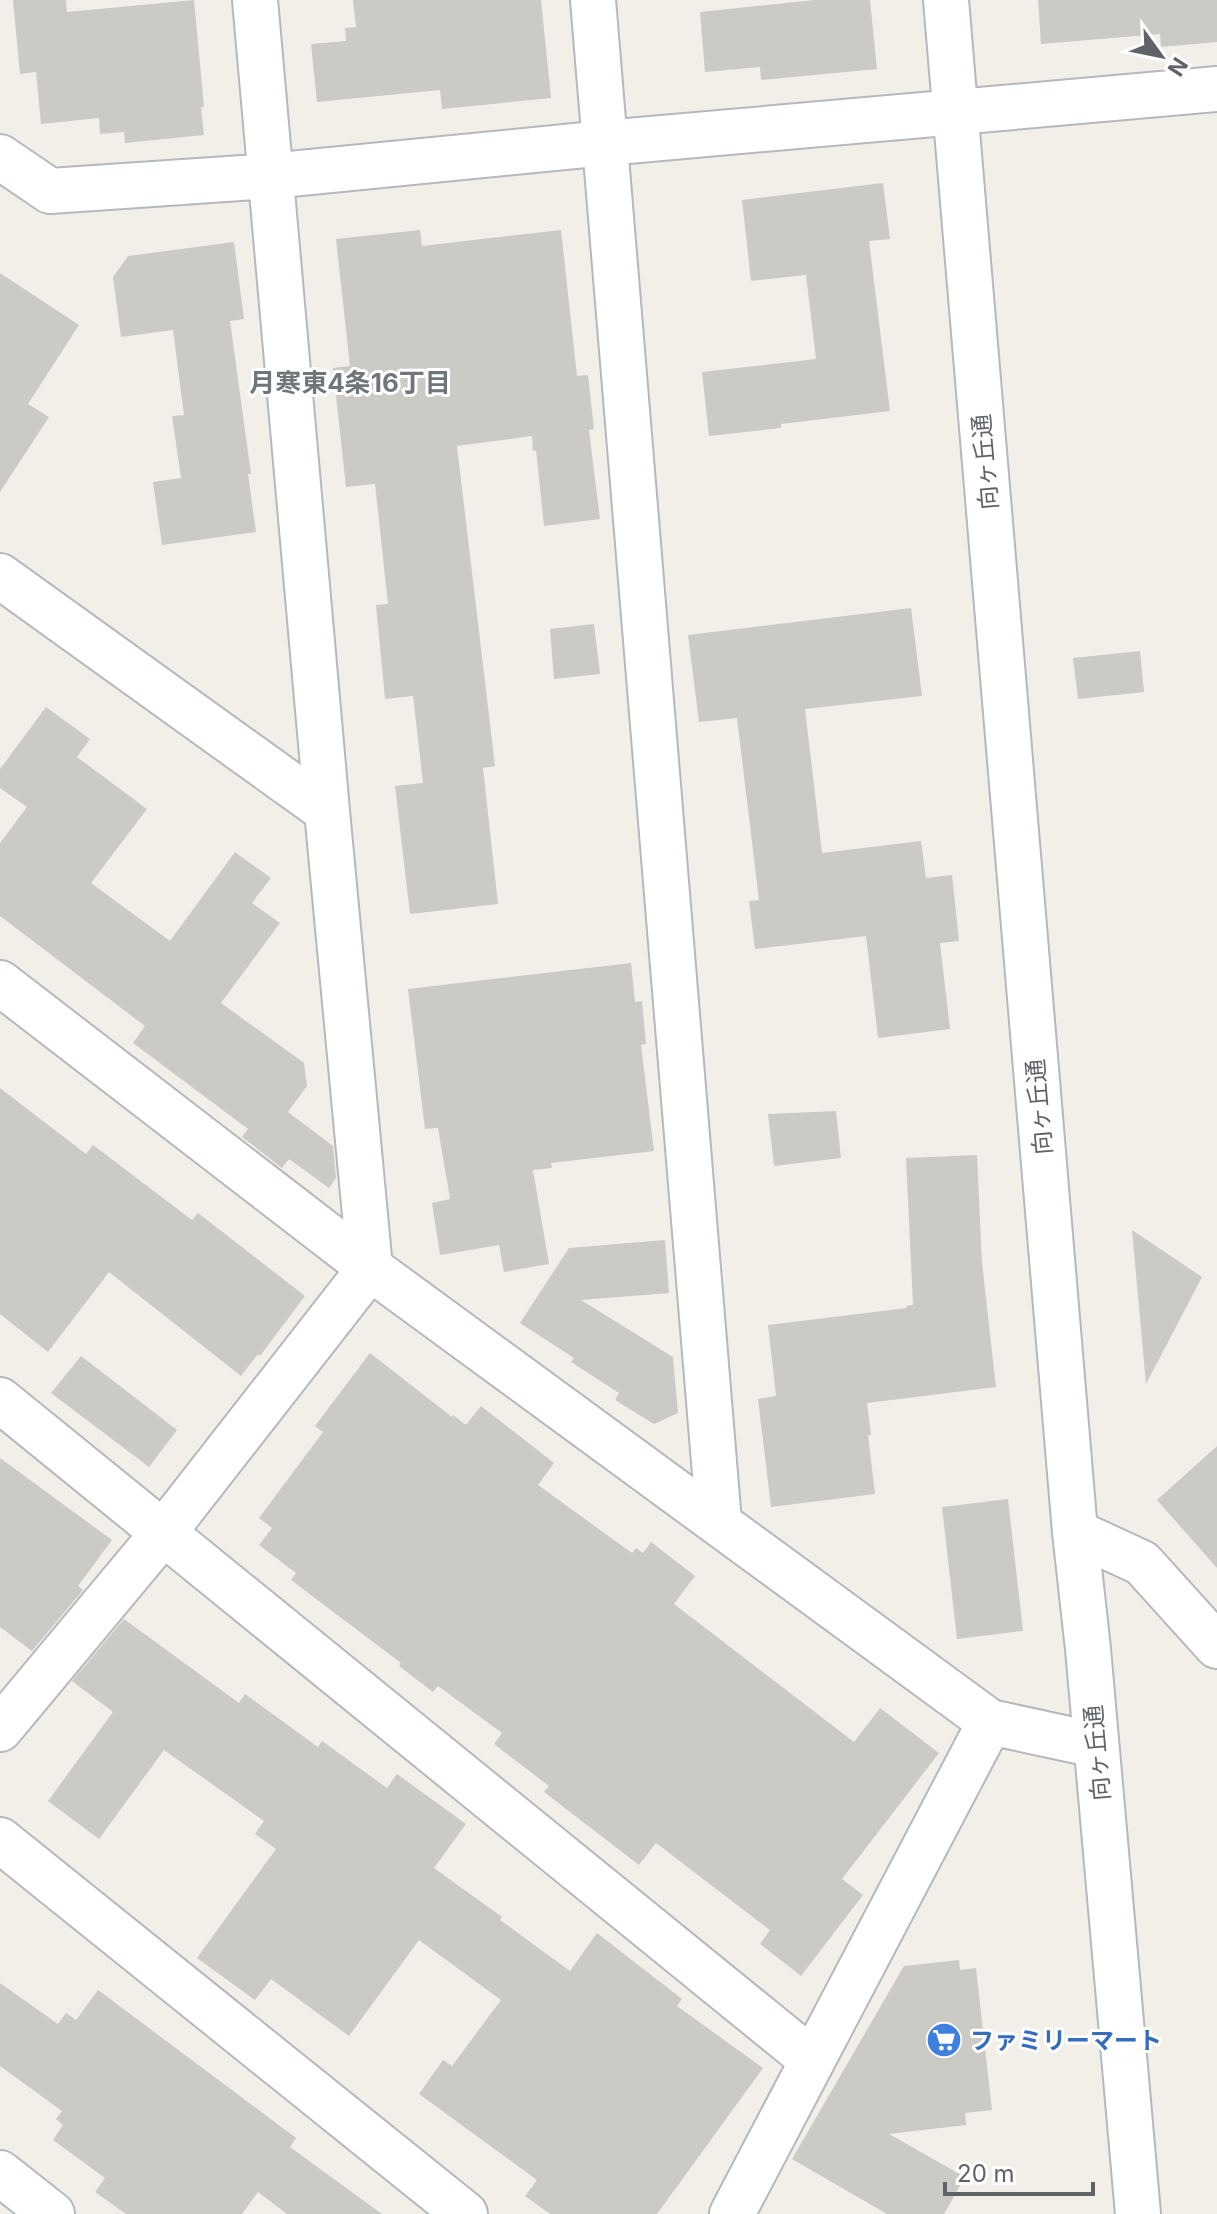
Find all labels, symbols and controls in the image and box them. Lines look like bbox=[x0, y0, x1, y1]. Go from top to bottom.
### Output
north arrow bbox=[1121, 16, 1201, 96]
text: N bbox=[1162, 53, 1193, 81]
district label: 月寒東4条16丁目 bbox=[249, 367, 451, 398]
street label: 向ヶ丘通 bbox=[966, 413, 1004, 511]
street label: 向ヶ丘通 bbox=[1020, 1058, 1058, 1156]
street label: 向ヶ丘通 bbox=[1078, 1704, 1116, 1802]
supermarket icon: ファミリーマート bbox=[925, 2021, 963, 2059]
place label: ファミリーマート bbox=[970, 2026, 1162, 2055]
scale bar bbox=[945, 2146, 1093, 2196]
text: 20 m bbox=[957, 2159, 1015, 2188]

